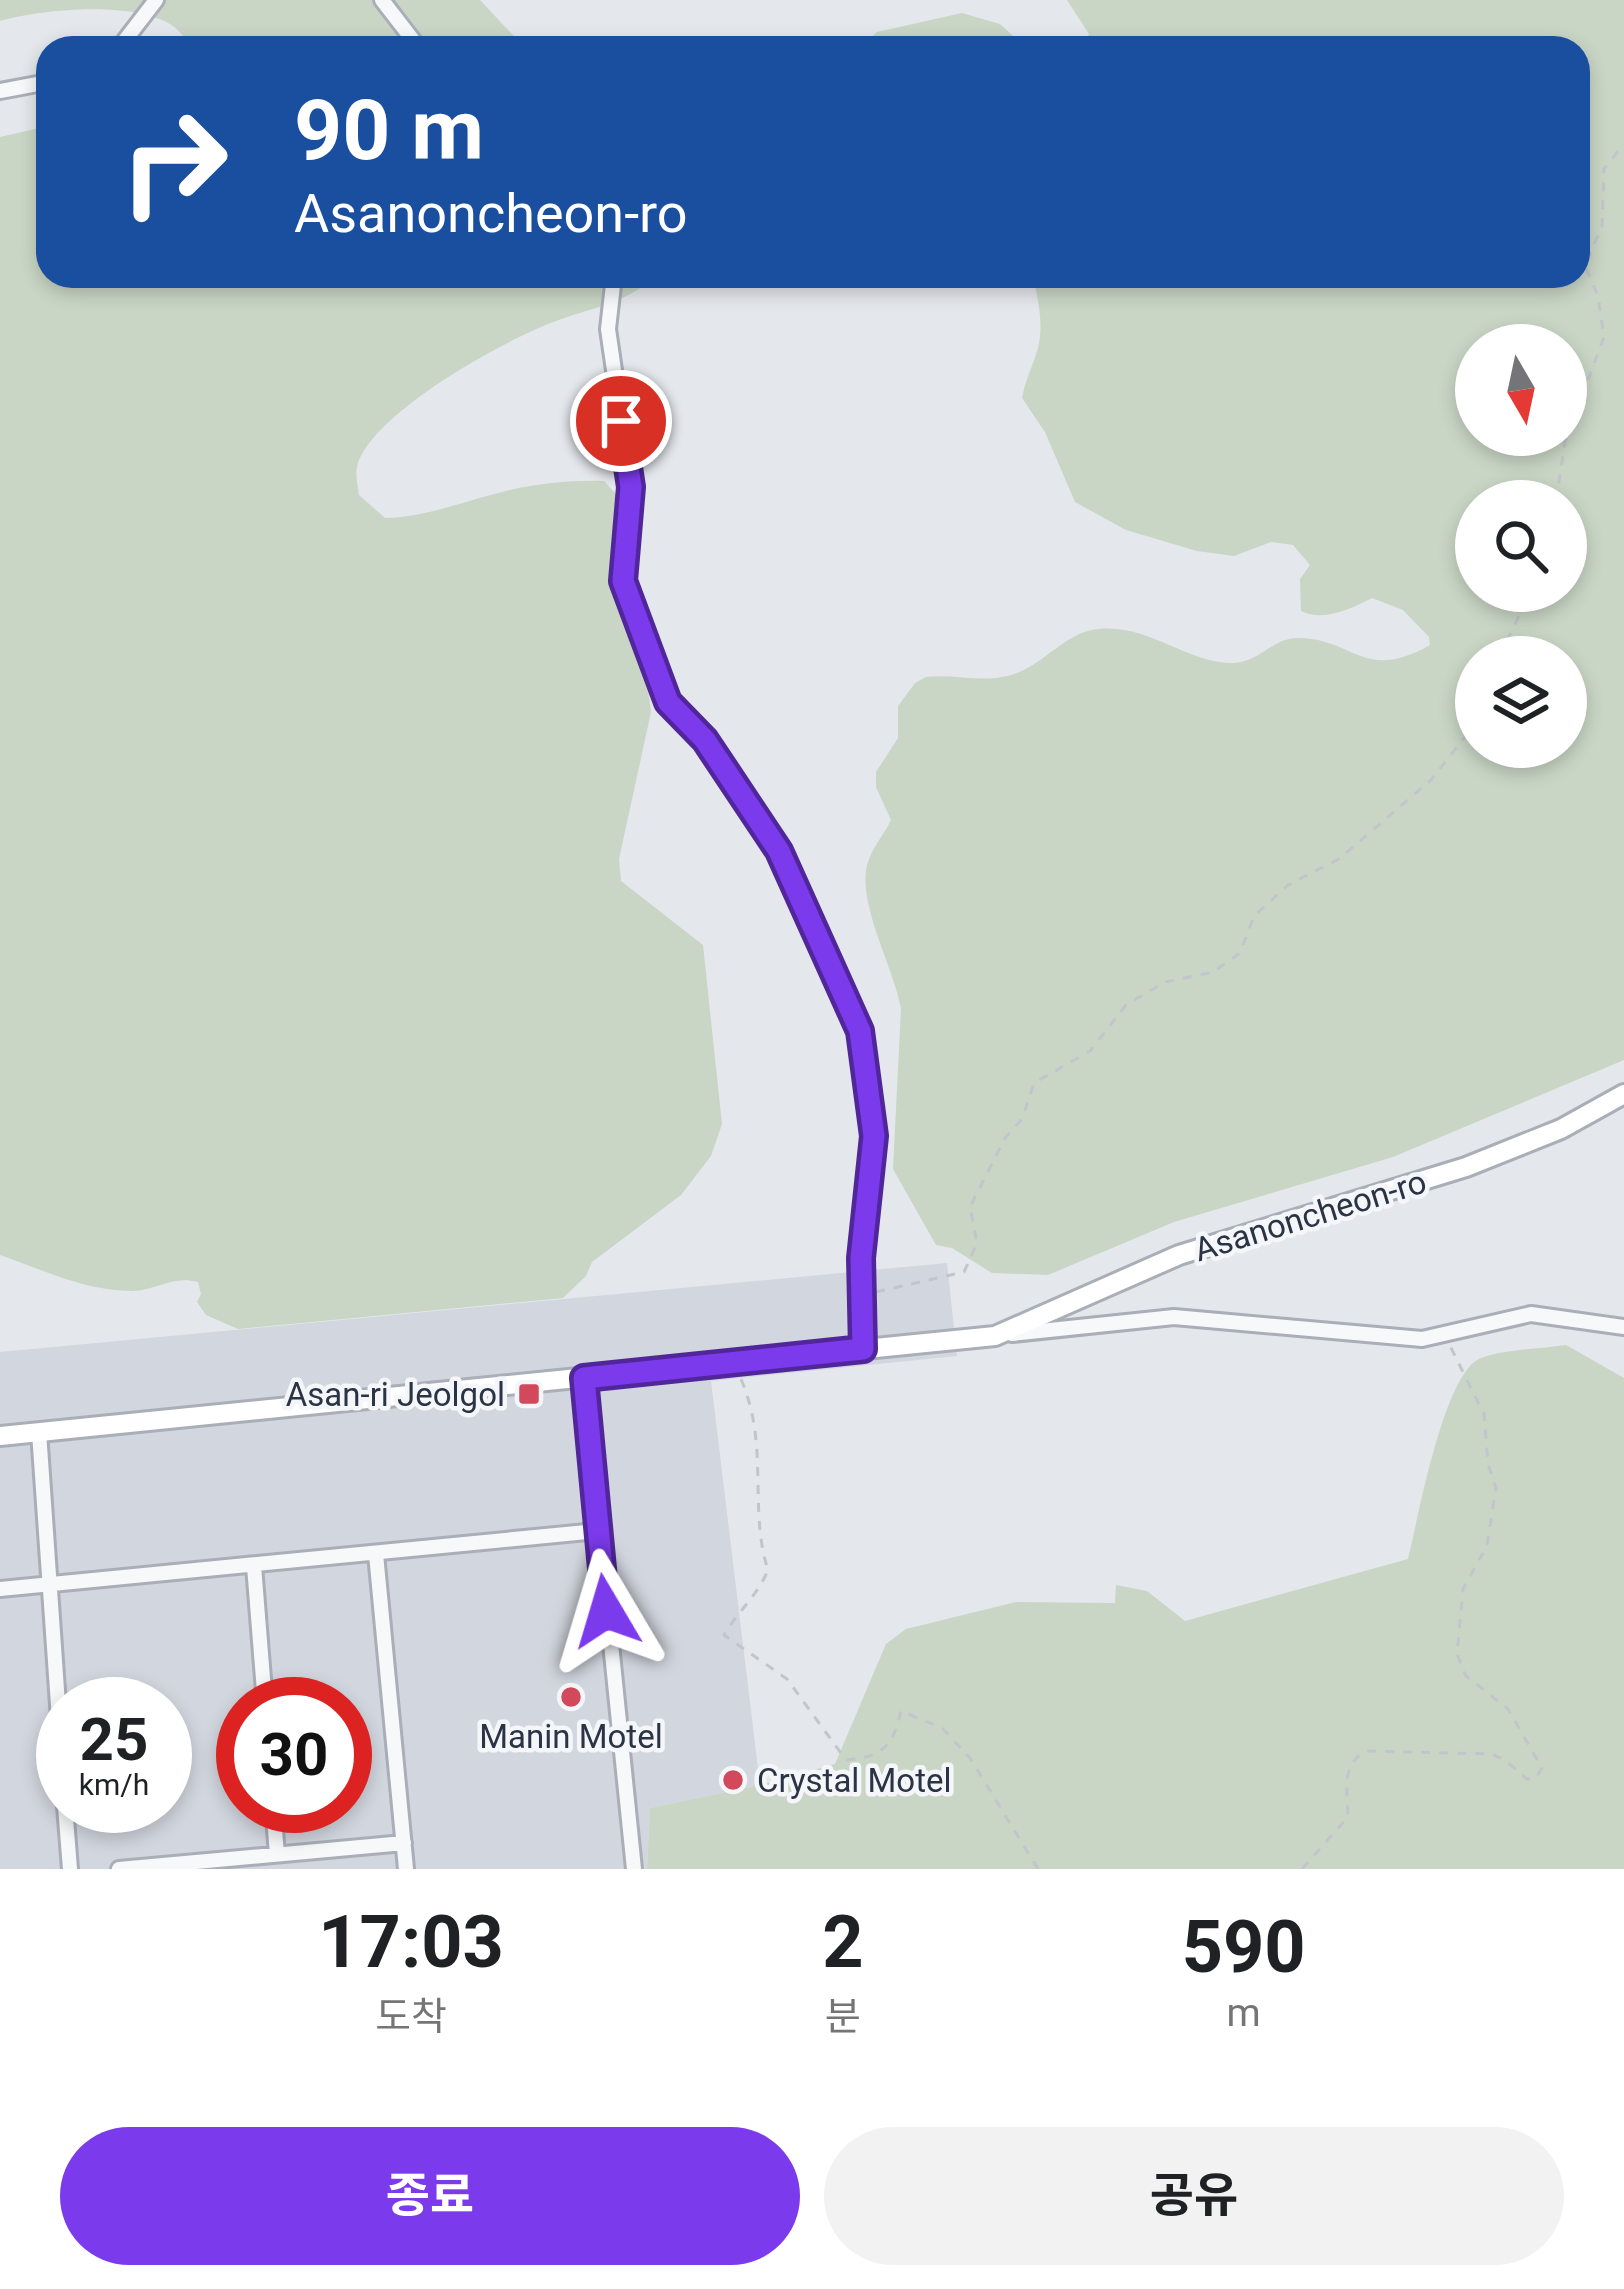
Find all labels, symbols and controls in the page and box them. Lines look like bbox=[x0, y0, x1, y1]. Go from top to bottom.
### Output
text: 90 m bbox=[294, 81, 484, 180]
icon: right bbox=[96, 84, 252, 240]
text: Asanoncheon-ro bbox=[294, 182, 688, 245]
north arrow bbox=[1455, 324, 1587, 456]
map controls bbox=[1455, 324, 1587, 768]
pin bbox=[570, 370, 672, 472]
icon: arrive bbox=[588, 388, 654, 454]
button: search bbox=[1455, 480, 1587, 612]
button: layers bbox=[1455, 636, 1587, 768]
street label: Asanoncheon-ro bbox=[1189, 1162, 1431, 1269]
place label: Asan-ri Jeolgol bbox=[286, 1375, 505, 1414]
marker: Asan-ri Jeolgol bbox=[516, 1381, 542, 1407]
position arrow bbox=[543, 1548, 669, 1674]
speed limit sign: 30 bbox=[216, 1677, 372, 1833]
marker: Manin Motel bbox=[558, 1684, 584, 1710]
text: 25 bbox=[80, 1704, 148, 1775]
place label: Manin Motel bbox=[479, 1717, 663, 1756]
place label: Crystal Motel bbox=[757, 1761, 952, 1800]
text: km/h bbox=[79, 1767, 149, 1802]
marker: Crystal Motel bbox=[720, 1767, 746, 1793]
text: 17:03 bbox=[318, 1900, 504, 1985]
text: 2 bbox=[822, 1900, 863, 1985]
text: 590 bbox=[1182, 1905, 1306, 1990]
text: m bbox=[1227, 1990, 1261, 2036]
text: 도착 bbox=[375, 1994, 447, 2040]
text: 분 bbox=[825, 1994, 861, 2040]
button: 종료 bbox=[60, 2127, 800, 2265]
button: 공유 bbox=[824, 2127, 1564, 2265]

